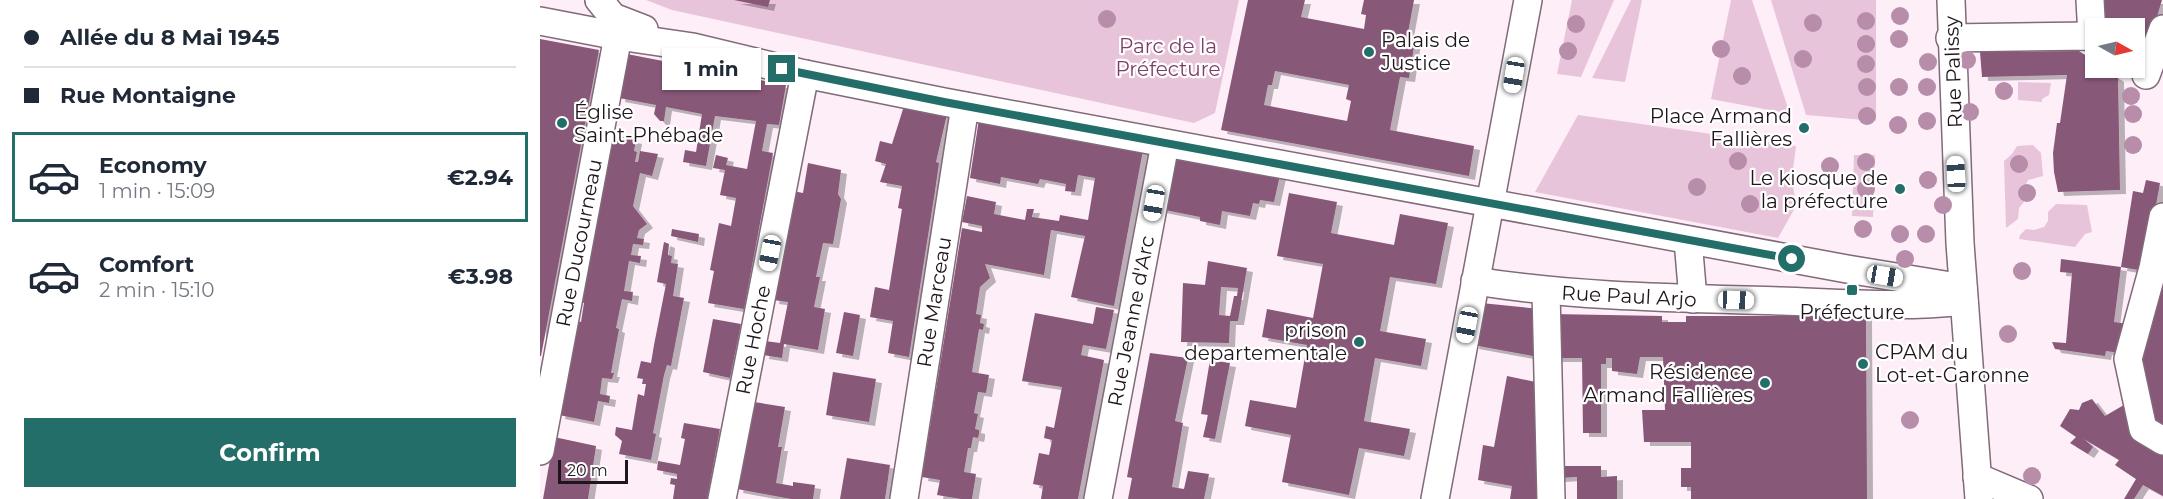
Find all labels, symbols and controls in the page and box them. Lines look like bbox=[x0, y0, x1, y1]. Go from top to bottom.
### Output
street label: Rue Palissy bbox=[1939, 15, 1967, 128]
north arrow bbox=[2085, 18, 2145, 78]
map controls bbox=[2085, 18, 2145, 78]
text: Allée du 8 Mai 1945 bbox=[60, 24, 280, 51]
place label: Palais de Justice bbox=[1380, 28, 1470, 75]
park label: Parc de la Préfecture bbox=[1115, 34, 1221, 81]
marker: Palais de Justice bbox=[1362, 45, 1376, 59]
callout: 1 min bbox=[662, 48, 761, 90]
route end bbox=[768, 55, 795, 82]
car bbox=[1502, 56, 1526, 94]
text: 1 min bbox=[684, 57, 739, 81]
text: Rue Montaigne bbox=[60, 82, 236, 109]
place label: Église Saint-Phébade bbox=[574, 100, 723, 147]
place label: Place Armand Fallières bbox=[1650, 104, 1792, 151]
marker: Église Saint-Phébade bbox=[555, 116, 569, 130]
marker: Place Armand Fallières bbox=[1797, 121, 1811, 135]
icon: car bbox=[27, 150, 81, 204]
text: Economy bbox=[99, 152, 207, 179]
car bbox=[1946, 156, 1966, 192]
street label: Rue Ducourneau bbox=[551, 157, 607, 329]
text: €2.94 bbox=[447, 164, 513, 191]
place label: Le kiosque de la préfecture bbox=[1749, 166, 1888, 213]
text: 1 min · 15:09 bbox=[99, 179, 215, 203]
marker: Le kiosque de la préfecture bbox=[1893, 182, 1907, 196]
car bbox=[1142, 184, 1166, 222]
car bbox=[758, 234, 782, 272]
street label: Rue Jeanne d'Arc bbox=[1103, 234, 1159, 408]
street label: Rue Marceau bbox=[912, 235, 956, 369]
route start bbox=[1778, 245, 1805, 272]
icon: car bbox=[27, 249, 81, 303]
text: Comfort bbox=[99, 251, 194, 278]
text: €3.98 bbox=[448, 263, 513, 290]
car bbox=[1866, 264, 1904, 288]
text: 2 min · 15:10 bbox=[99, 278, 214, 302]
street label: Rue Paul Arjo bbox=[1561, 280, 1697, 312]
street label: Rue Hoche bbox=[731, 283, 775, 397]
marker: Préfecture bbox=[1845, 283, 1859, 297]
car bbox=[1718, 290, 1754, 310]
place label: Préfecture bbox=[1799, 300, 1905, 324]
car bbox=[1455, 306, 1479, 344]
place label: prison departementale bbox=[1184, 318, 1347, 365]
marker: prison departementale bbox=[1352, 335, 1366, 349]
place label: CPAM du Lot-et-Garonne bbox=[1875, 340, 2029, 387]
marker: CPAM du Lot-et-Garonne bbox=[1856, 357, 1870, 371]
place label: Résidence Armand Fallières bbox=[1584, 360, 1753, 407]
marker: Résidence Armand Fallières bbox=[1758, 376, 1772, 390]
button: Confirm bbox=[24, 418, 516, 487]
scale bar bbox=[558, 457, 628, 484]
text: 20 m bbox=[567, 461, 608, 480]

